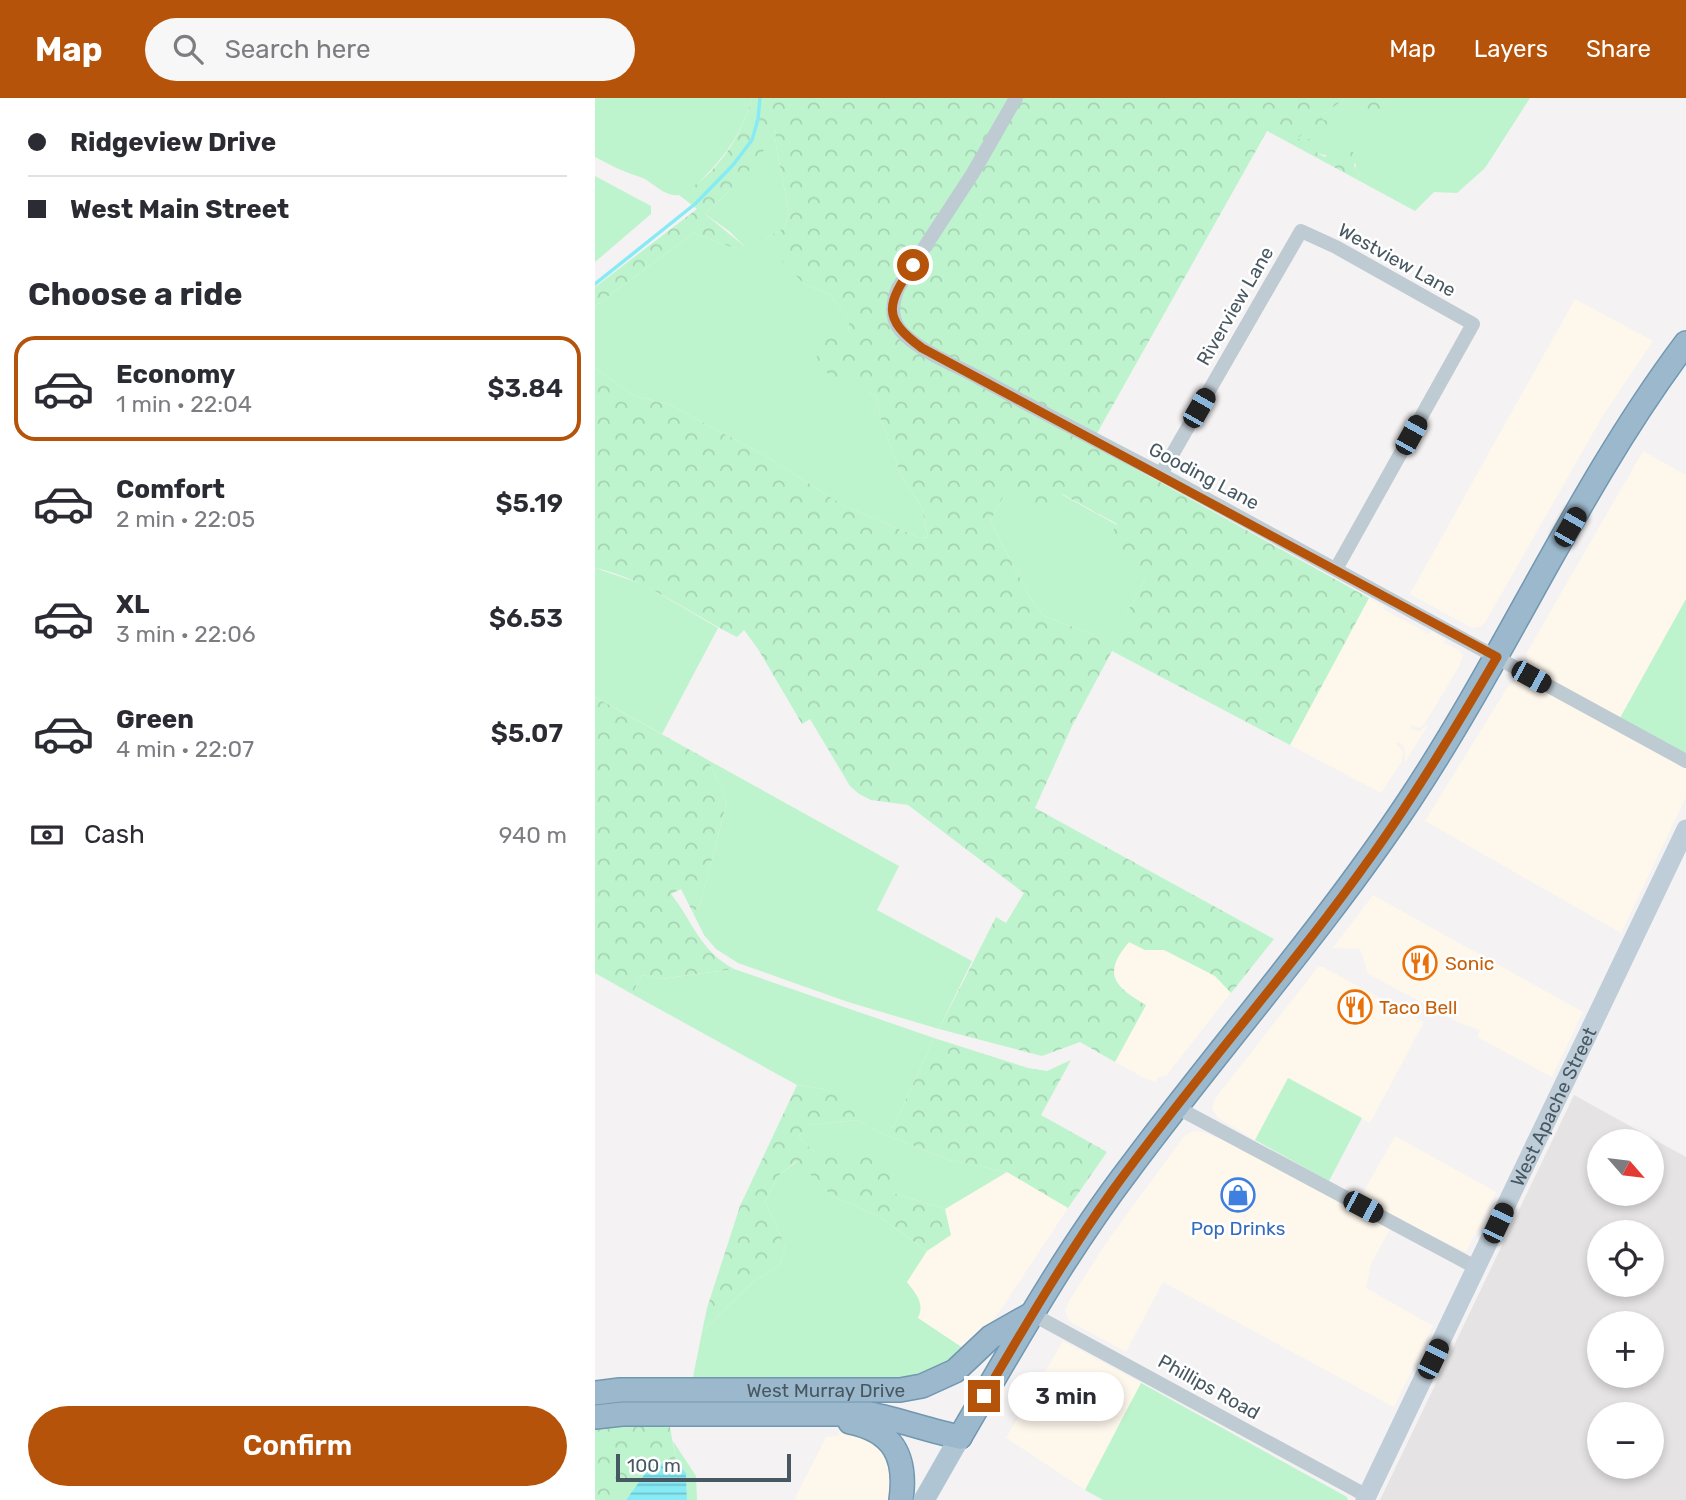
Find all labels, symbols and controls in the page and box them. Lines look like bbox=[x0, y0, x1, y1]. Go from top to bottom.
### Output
search box bbox=[145, 18, 635, 81]
text: Map bbox=[35, 30, 103, 69]
icon: search bbox=[169, 30, 207, 68]
text: Search here bbox=[225, 34, 370, 65]
text: Map bbox=[1389, 35, 1436, 63]
text: Layers bbox=[1474, 35, 1548, 63]
text: Share bbox=[1586, 35, 1651, 63]
text: Ridgeview Drive bbox=[70, 127, 276, 158]
text: West Main Street bbox=[70, 194, 289, 225]
street label: Westview Lane bbox=[1334, 218, 1460, 302]
street label: Riverview Lane bbox=[1192, 242, 1278, 370]
route start bbox=[897, 249, 929, 281]
text: Choose a ride bbox=[28, 275, 242, 313]
icon: car bbox=[32, 357, 95, 420]
text: Economy bbox=[116, 359, 235, 390]
text: $3.84 bbox=[488, 373, 563, 404]
car bbox=[1180, 385, 1219, 431]
text: 1 min · 22:04 bbox=[116, 390, 252, 418]
car bbox=[1392, 412, 1431, 458]
street label: Gooding Lane bbox=[1145, 437, 1263, 515]
icon: car bbox=[32, 472, 95, 535]
text: Comfort bbox=[116, 474, 225, 505]
text: $5.19 bbox=[495, 488, 563, 519]
car bbox=[1551, 504, 1590, 550]
text: 2 min · 22:05 bbox=[116, 505, 255, 533]
icon: car bbox=[32, 587, 95, 650]
text: XL bbox=[116, 589, 149, 620]
text: $6.53 bbox=[489, 603, 563, 634]
text: 3 min · 22:06 bbox=[116, 620, 256, 648]
car bbox=[1508, 658, 1555, 696]
icon: car bbox=[32, 702, 95, 765]
text: Green bbox=[116, 704, 194, 735]
text: $5.07 bbox=[491, 718, 563, 749]
text: 4 min · 22:07 bbox=[116, 735, 254, 763]
icon: cash bbox=[28, 816, 66, 854]
text: Cash bbox=[84, 819, 145, 850]
text: 940 m bbox=[499, 821, 567, 849]
restaurant icon: Sonic bbox=[1401, 944, 1439, 982]
place label: Sonic bbox=[1445, 952, 1494, 975]
restaurant icon: Taco Bell bbox=[1336, 988, 1374, 1026]
place label: Taco Bell bbox=[1379, 996, 1457, 1019]
street label: West Apache Street bbox=[1505, 1023, 1601, 1190]
north arrow bbox=[1587, 1129, 1664, 1206]
map controls bbox=[1587, 1129, 1664, 1479]
shop icon: Pop Drinks bbox=[1219, 1176, 1257, 1214]
car bbox=[1340, 1188, 1387, 1226]
car bbox=[1480, 1200, 1517, 1246]
place label: Pop Drinks bbox=[1191, 1217, 1285, 1240]
button: locate bbox=[1587, 1220, 1664, 1297]
button: + bbox=[1587, 1311, 1664, 1388]
car bbox=[1415, 1336, 1452, 1382]
street label: Phillips Road bbox=[1154, 1350, 1264, 1424]
callout: 3 min bbox=[1009, 1372, 1124, 1420]
street label: West Murray Drive bbox=[746, 1379, 905, 1402]
route end bbox=[968, 1380, 1000, 1412]
text: 3 min bbox=[1035, 1382, 1097, 1410]
button: − bbox=[1587, 1402, 1664, 1479]
button: Confirm bbox=[28, 1406, 567, 1486]
scale bar bbox=[616, 1451, 791, 1483]
text: 100 m bbox=[627, 1454, 681, 1477]

